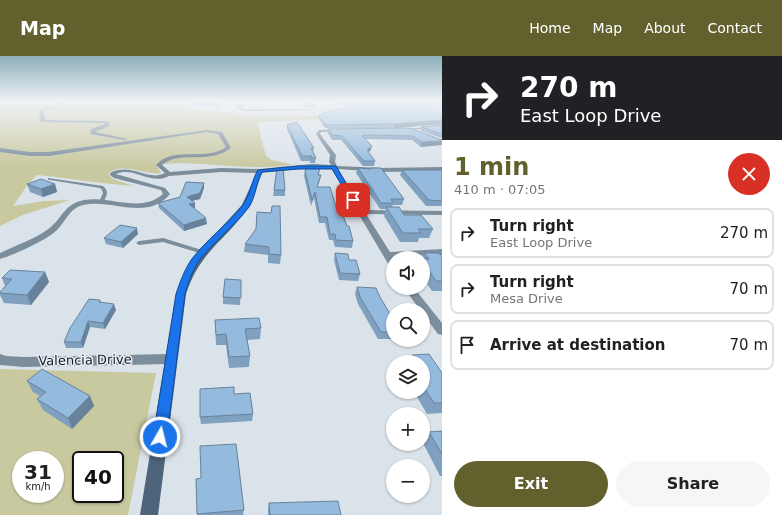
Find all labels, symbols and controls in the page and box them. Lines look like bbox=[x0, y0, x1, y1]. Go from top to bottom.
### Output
text: Map bbox=[20, 17, 65, 39]
text: Home bbox=[529, 20, 571, 36]
text: Map bbox=[593, 20, 622, 36]
text: About bbox=[644, 20, 686, 36]
text: Contact bbox=[708, 20, 762, 36]
text: 270 m bbox=[520, 71, 617, 104]
icon: right bbox=[454, 72, 506, 124]
text: East Loop Drive bbox=[520, 105, 661, 126]
text: 1 min bbox=[454, 153, 529, 181]
button: close bbox=[728, 153, 770, 195]
text: 410 m · 07:05 bbox=[454, 182, 545, 197]
pin bbox=[336, 183, 370, 217]
icon: arrive bbox=[342, 189, 364, 211]
text: Turn right bbox=[490, 217, 574, 235]
icon: right bbox=[456, 222, 478, 244]
text: 270 m bbox=[720, 224, 768, 242]
text: East Loop Drive bbox=[490, 235, 592, 250]
map controls bbox=[386, 251, 430, 503]
button: sound bbox=[386, 251, 430, 295]
text: Turn right bbox=[490, 273, 574, 291]
icon: right bbox=[456, 278, 478, 300]
text: 70 m bbox=[730, 280, 768, 298]
text: Mesa Drive bbox=[490, 291, 563, 306]
button: search bbox=[386, 303, 430, 347]
icon: arrive bbox=[456, 334, 478, 356]
text: Arrive at destination bbox=[490, 336, 665, 354]
text: 70 m bbox=[730, 336, 768, 354]
street label: Valencia Drive bbox=[38, 352, 132, 368]
button: layers bbox=[386, 355, 430, 399]
button: + bbox=[386, 407, 430, 451]
position arrow bbox=[139, 416, 181, 458]
speed limit sign: 40 bbox=[72, 451, 124, 503]
button: − bbox=[386, 459, 430, 503]
text: 31 bbox=[24, 460, 52, 484]
button: Exit bbox=[454, 461, 608, 507]
button: Share bbox=[616, 461, 770, 507]
text: km/h bbox=[25, 481, 51, 492]

